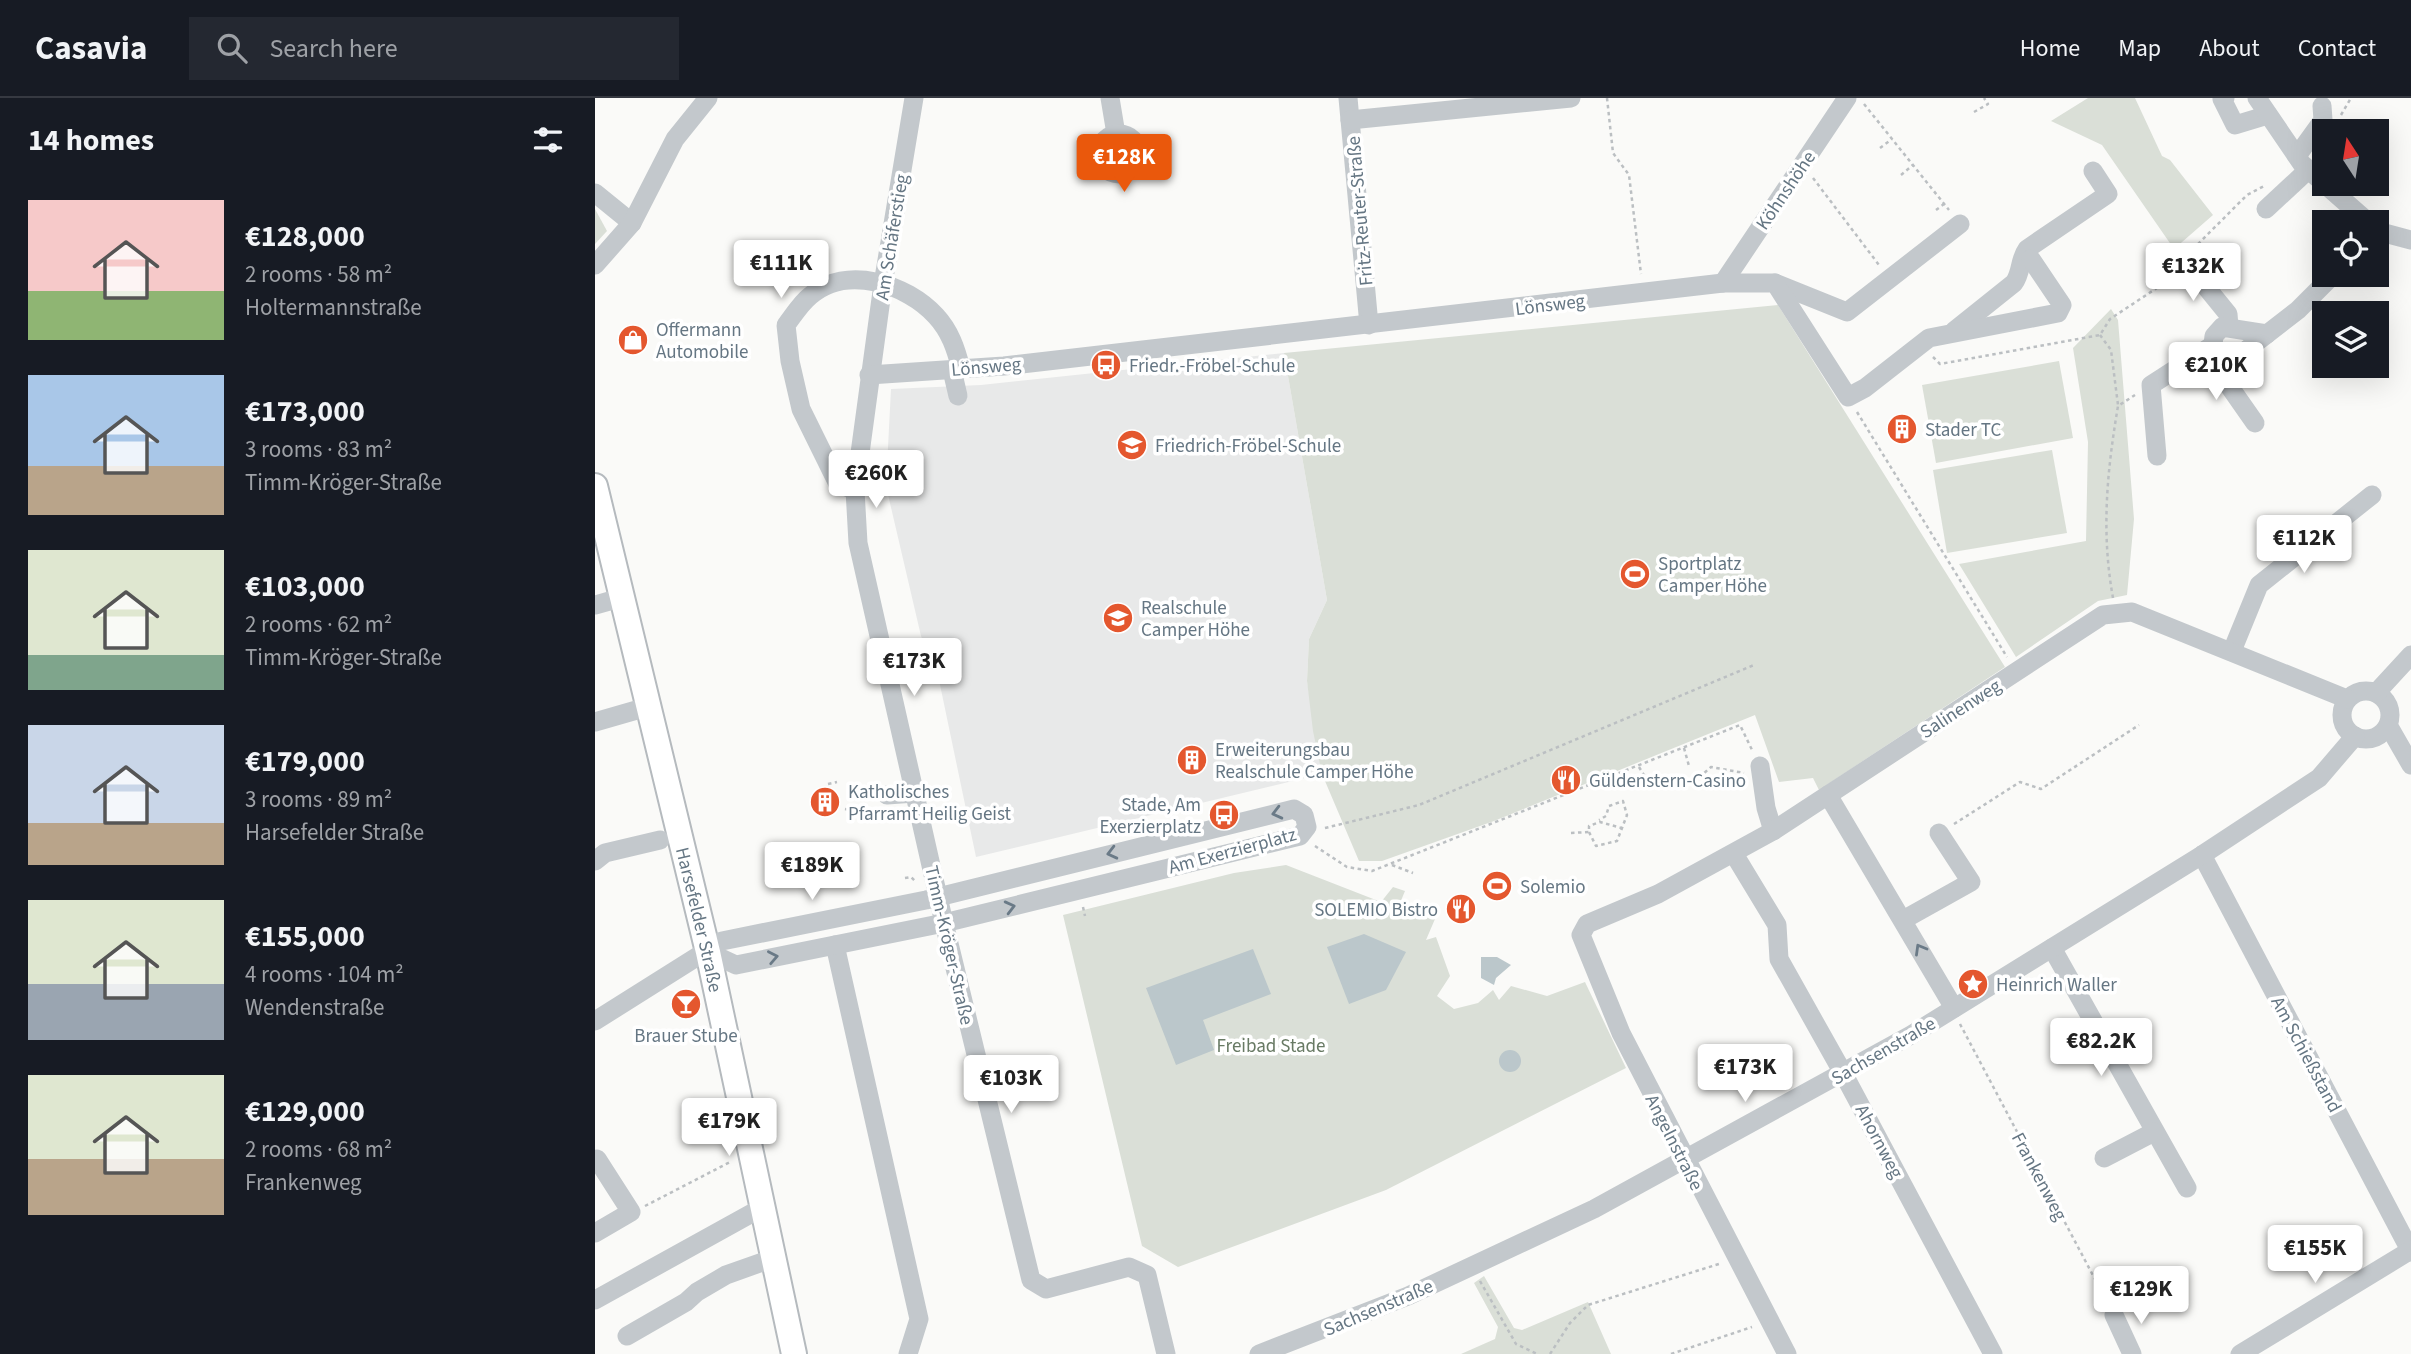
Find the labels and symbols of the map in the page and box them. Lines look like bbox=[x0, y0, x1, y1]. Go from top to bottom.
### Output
north arrow bbox=[2312, 119, 2389, 196]
pin: €128K bbox=[1075, 134, 1173, 194]
street label: Fritz-Reuter-Straße bbox=[1340, 135, 1380, 287]
street label: Köhnshöhe bbox=[1750, 146, 1823, 236]
street label: Am Schäferstieg bbox=[869, 172, 916, 302]
pin: €111K bbox=[732, 240, 830, 300]
pin: €132K bbox=[2144, 244, 2242, 303]
street label: Lönsweg bbox=[1514, 288, 1587, 323]
place label: Offermann Automobile bbox=[656, 317, 749, 366]
shop icon: Offermann Automobile bbox=[616, 323, 650, 357]
pin: €210K bbox=[2167, 342, 2265, 402]
bus stop icon: Friedr.-Fröbel-Schule bbox=[1089, 348, 1123, 382]
street label: Lönsweg bbox=[950, 351, 1023, 384]
place label: Friedr.-Fröbel-Schule bbox=[1129, 353, 1295, 380]
building icon: Stader TC bbox=[1885, 412, 1919, 446]
place label: Stader TC bbox=[1925, 417, 2001, 444]
school or university icon: Friedrich-Fröbel-Schule bbox=[1115, 428, 1149, 462]
place label: Friedrich-Fröbel-Schule bbox=[1155, 433, 1341, 460]
pin: €260K bbox=[827, 450, 925, 510]
pin: €112K bbox=[2255, 516, 2353, 575]
place label: Sportplatz Camper Höhe bbox=[1658, 551, 1767, 600]
sports icon: Sportplatz Camper Höhe bbox=[1618, 557, 1652, 591]
place label: Realschule Camper Höhe bbox=[1141, 595, 1250, 644]
school or university icon: Realschule Camper Höhe bbox=[1101, 601, 1135, 635]
pin: €173K bbox=[865, 638, 963, 698]
street label: Salinenweg bbox=[1915, 673, 2007, 746]
place label: Erweiterungsbau Realschule Camper Höhe bbox=[1215, 737, 1414, 786]
building icon: Erweiterungsbau Realschule Camper Höhe bbox=[1175, 743, 1209, 777]
restaurant icon: Güldenstern-Casino bbox=[1549, 763, 1583, 797]
place label: Güldenstern-Casino bbox=[1589, 768, 1746, 795]
place label: Katholisches Pfarramt Heilig Geist bbox=[848, 779, 1012, 828]
building icon: Katholisches Pfarramt Heilig Geist bbox=[808, 785, 842, 819]
place label: Stade, Am Exerzierplatz bbox=[1100, 792, 1201, 841]
bus stop icon: Stade, Am Exerzierplatz bbox=[1207, 798, 1241, 832]
one-way arrow bbox=[1271, 805, 1283, 819]
street label: Am Exerzierplatz bbox=[1165, 821, 1299, 881]
pin: €189K bbox=[763, 842, 861, 902]
street label: Harsefelder Straße bbox=[668, 845, 728, 995]
one-way arrow bbox=[1106, 845, 1118, 859]
street label: Timm-Kröger-Straße bbox=[917, 863, 980, 1028]
sports icon: Solemio bbox=[1480, 869, 1514, 903]
place label: Solemio bbox=[1520, 874, 1585, 901]
restaurant icon: SOLEMIO Bistro bbox=[1444, 892, 1478, 926]
place label: SOLEMIO Bistro bbox=[1314, 897, 1438, 924]
one-way arrow bbox=[1004, 901, 1016, 915]
one-way arrow bbox=[1915, 944, 1928, 957]
one-way arrow bbox=[767, 951, 779, 966]
place icon: Heinrich Waller bbox=[1956, 967, 1990, 1001]
place label: Heinrich Waller bbox=[1996, 972, 2117, 999]
bar icon: Brauer Stube bbox=[669, 987, 703, 1021]
street label: Am Schießstand bbox=[2264, 992, 2348, 1118]
street label: Sachsenstraße bbox=[1827, 1010, 1941, 1092]
pin: €82.2K bbox=[2044, 1018, 2158, 1078]
place label: Brauer Stube bbox=[634, 1023, 738, 1050]
park label: Freibad Stade bbox=[1217, 1033, 1325, 1060]
pin: €173K bbox=[1696, 1044, 1794, 1104]
pin: €103K bbox=[962, 1056, 1060, 1115]
street label: Angelnstraße bbox=[1638, 1090, 1709, 1195]
pin: €179K bbox=[680, 1098, 778, 1158]
street label: Ahornweg bbox=[1848, 1100, 1910, 1184]
street label: Frankenweg bbox=[2004, 1128, 2073, 1226]
pin: €155K bbox=[2266, 1226, 2364, 1285]
pin: €129K bbox=[2092, 1266, 2190, 1326]
street label: Sachsenstraße bbox=[1320, 1273, 1438, 1344]

